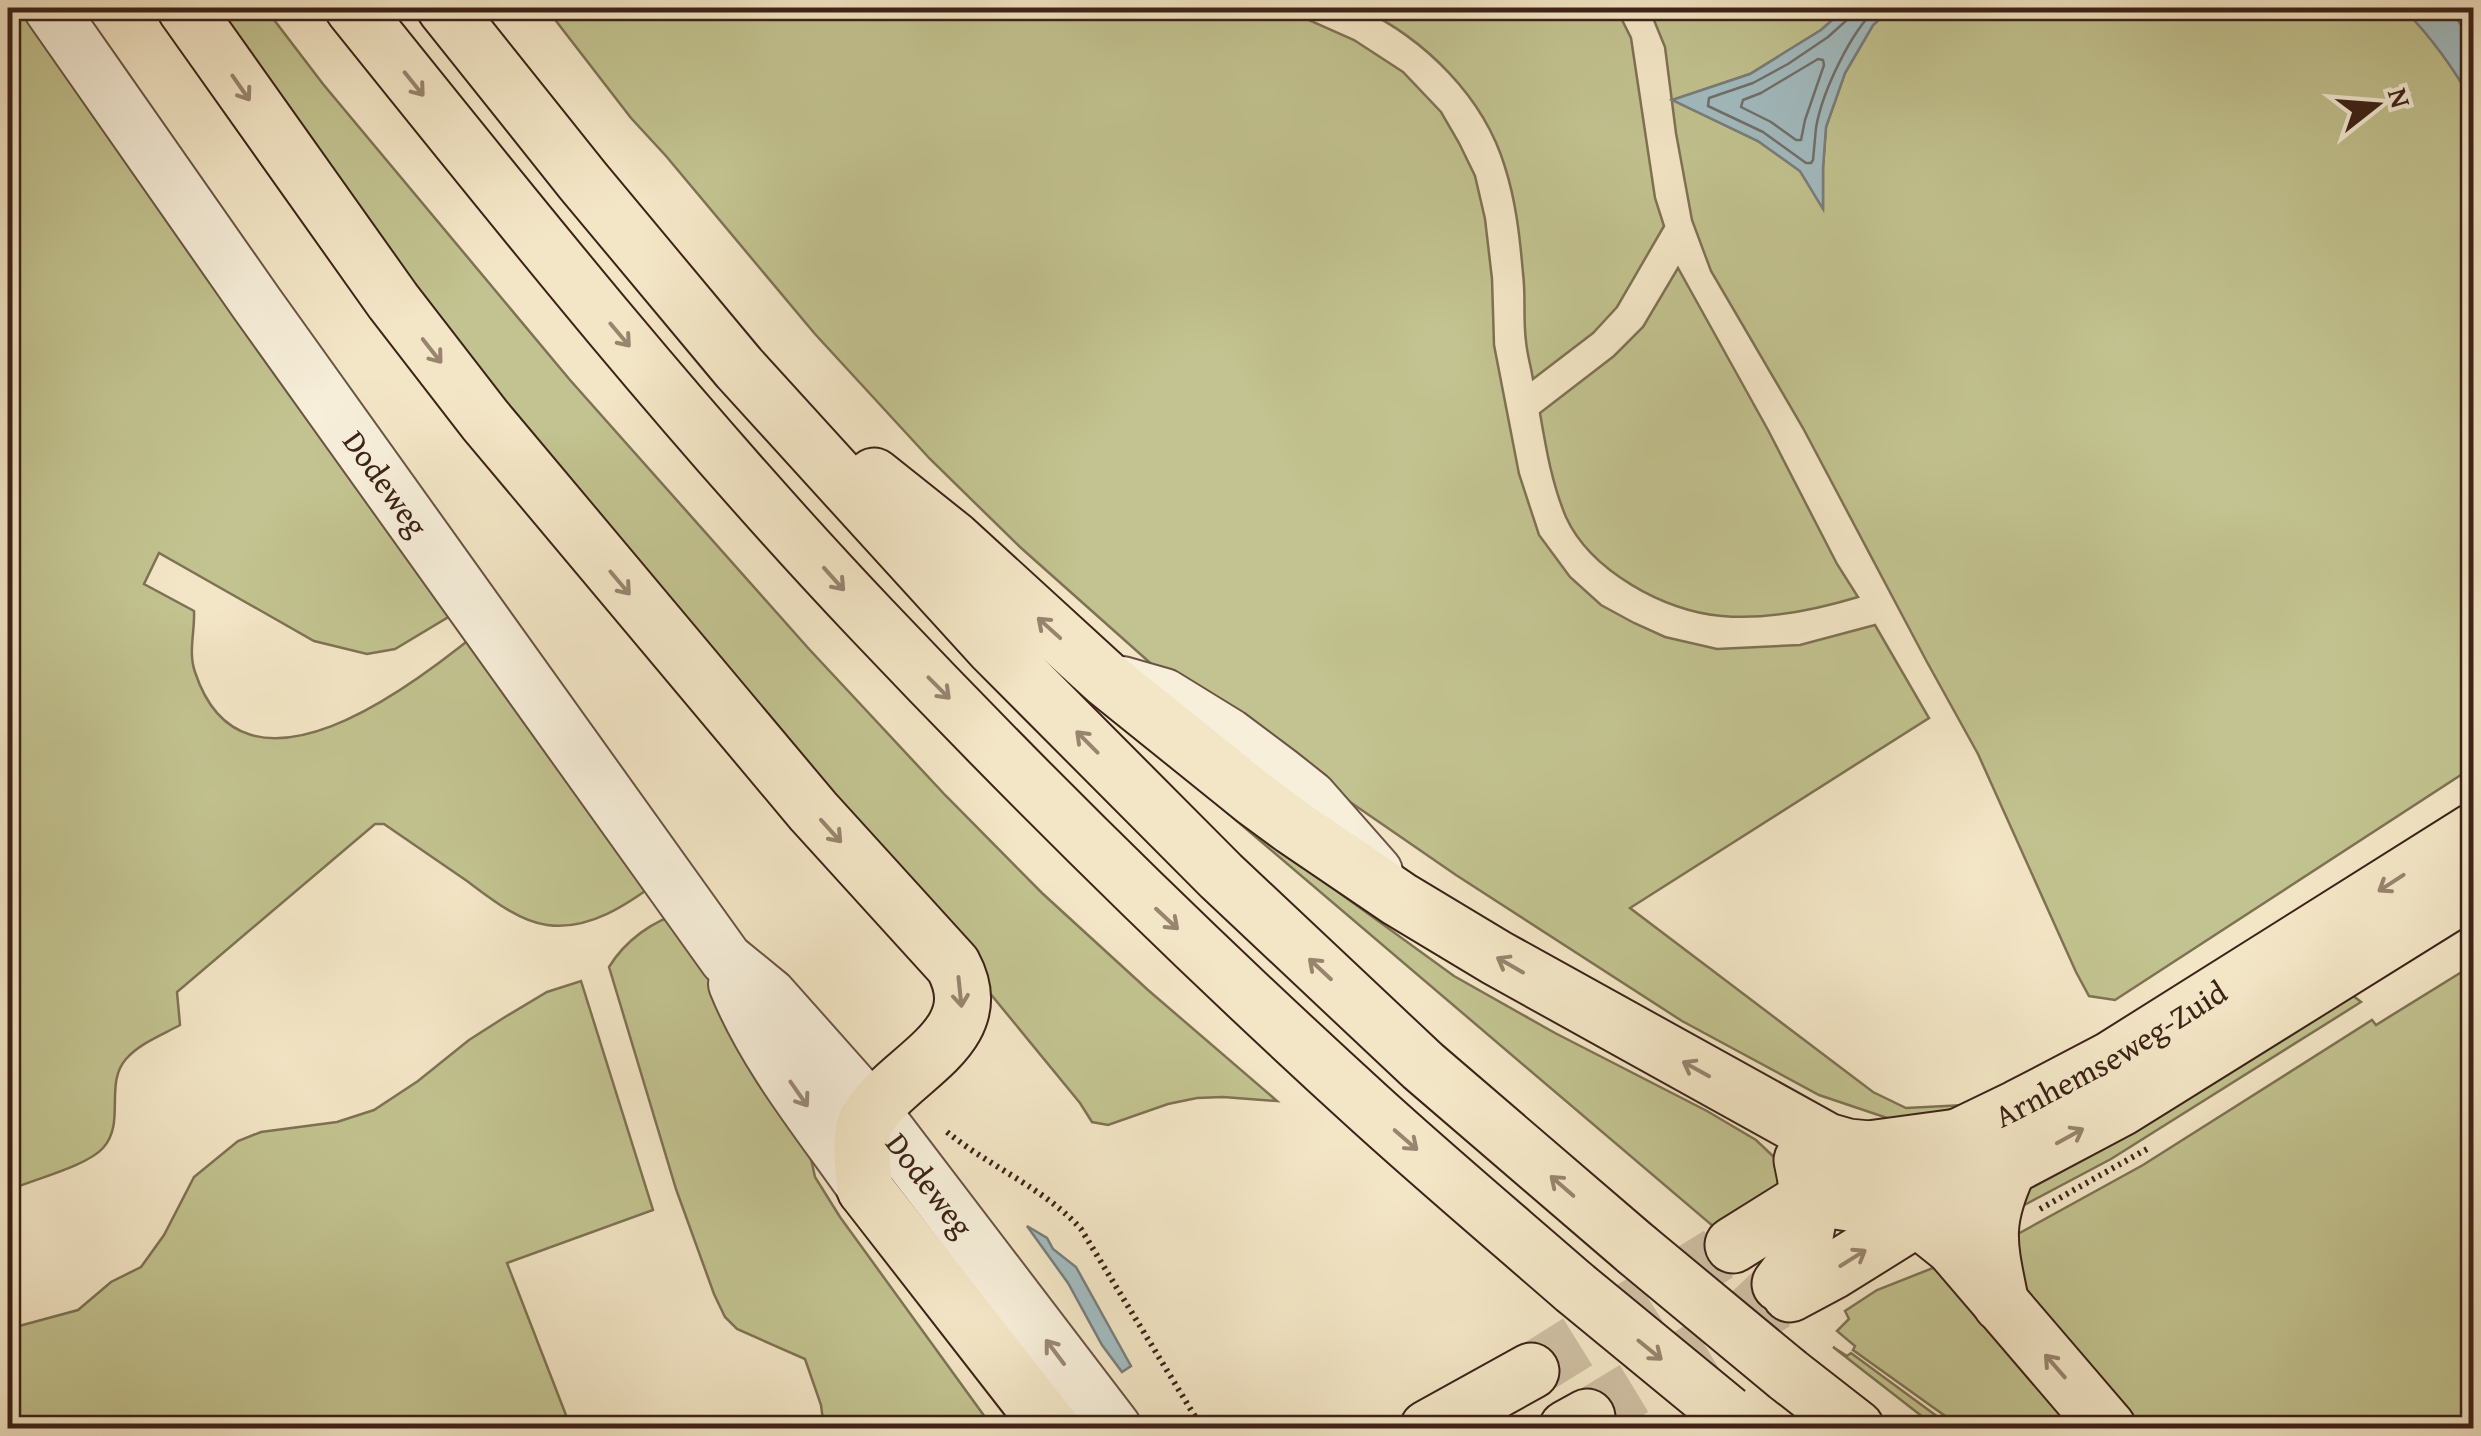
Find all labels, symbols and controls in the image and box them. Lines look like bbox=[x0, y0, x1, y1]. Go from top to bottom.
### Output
north arrow bbox=[2326, 55, 2426, 155]
one-way arrow bbox=[403, 70, 425, 96]
one-way arrow bbox=[230, 73, 251, 101]
text: N bbox=[2378, 83, 2423, 113]
one-way arrow bbox=[609, 322, 631, 348]
one-way arrow bbox=[420, 337, 442, 363]
street label: Dodeweg bbox=[332, 420, 440, 546]
one-way arrow bbox=[823, 566, 846, 591]
one-way arrow bbox=[609, 570, 632, 595]
one-way arrow bbox=[1037, 616, 1062, 639]
one-way arrow bbox=[926, 676, 950, 700]
one-way arrow bbox=[1076, 730, 1100, 754]
one-way arrow bbox=[819, 818, 842, 843]
one-way arrow bbox=[2378, 873, 2406, 894]
one-way arrow bbox=[1154, 907, 1179, 930]
one-way arrow bbox=[1495, 954, 1525, 974]
one-way arrow bbox=[1308, 958, 1333, 981]
street label: Arnhemseweg-Zuid bbox=[1986, 968, 2236, 1139]
one-way arrow bbox=[951, 975, 970, 1008]
one-way arrow bbox=[1682, 1059, 1711, 1079]
one-way arrow bbox=[788, 1080, 809, 1108]
street label: Dodeweg bbox=[875, 1122, 985, 1247]
one-way arrow bbox=[2055, 1126, 2085, 1146]
one-way arrow bbox=[1392, 1129, 1418, 1151]
one-way arrow bbox=[1550, 1174, 1575, 1197]
one-way arrow bbox=[1839, 1248, 1867, 1268]
one-way arrow bbox=[1045, 1339, 1066, 1366]
one-way arrow bbox=[1636, 1339, 1662, 1361]
one-way arrow bbox=[2044, 1354, 2066, 1380]

